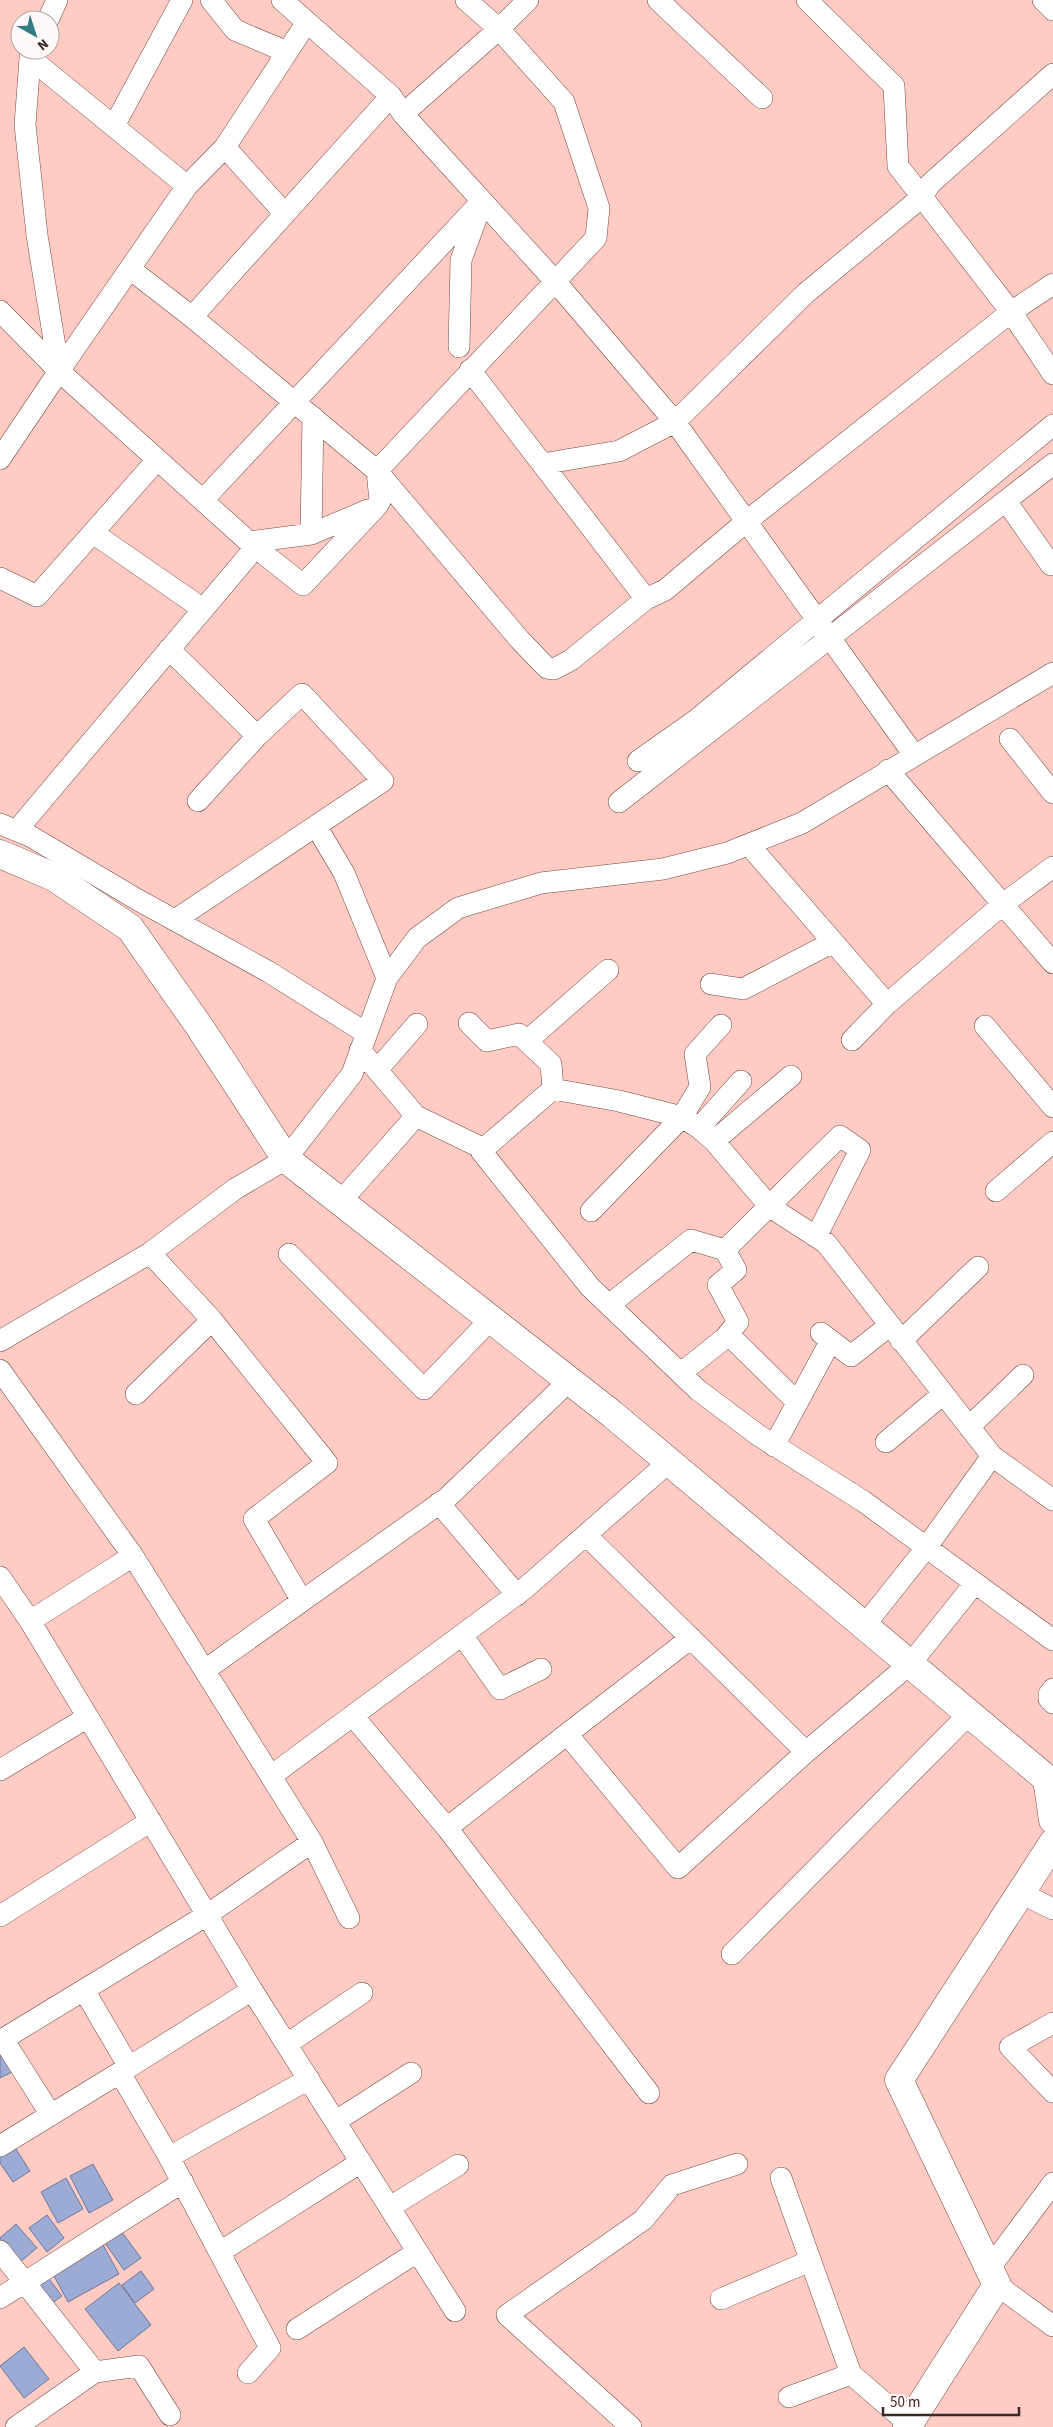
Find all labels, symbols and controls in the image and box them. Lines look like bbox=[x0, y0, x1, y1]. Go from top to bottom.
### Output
north arrow bbox=[10, 10, 60, 60]
text: N bbox=[33, 34, 52, 55]
scale bar bbox=[883, 2384, 1019, 2416]
text: 50 m bbox=[890, 2392, 920, 2413]

